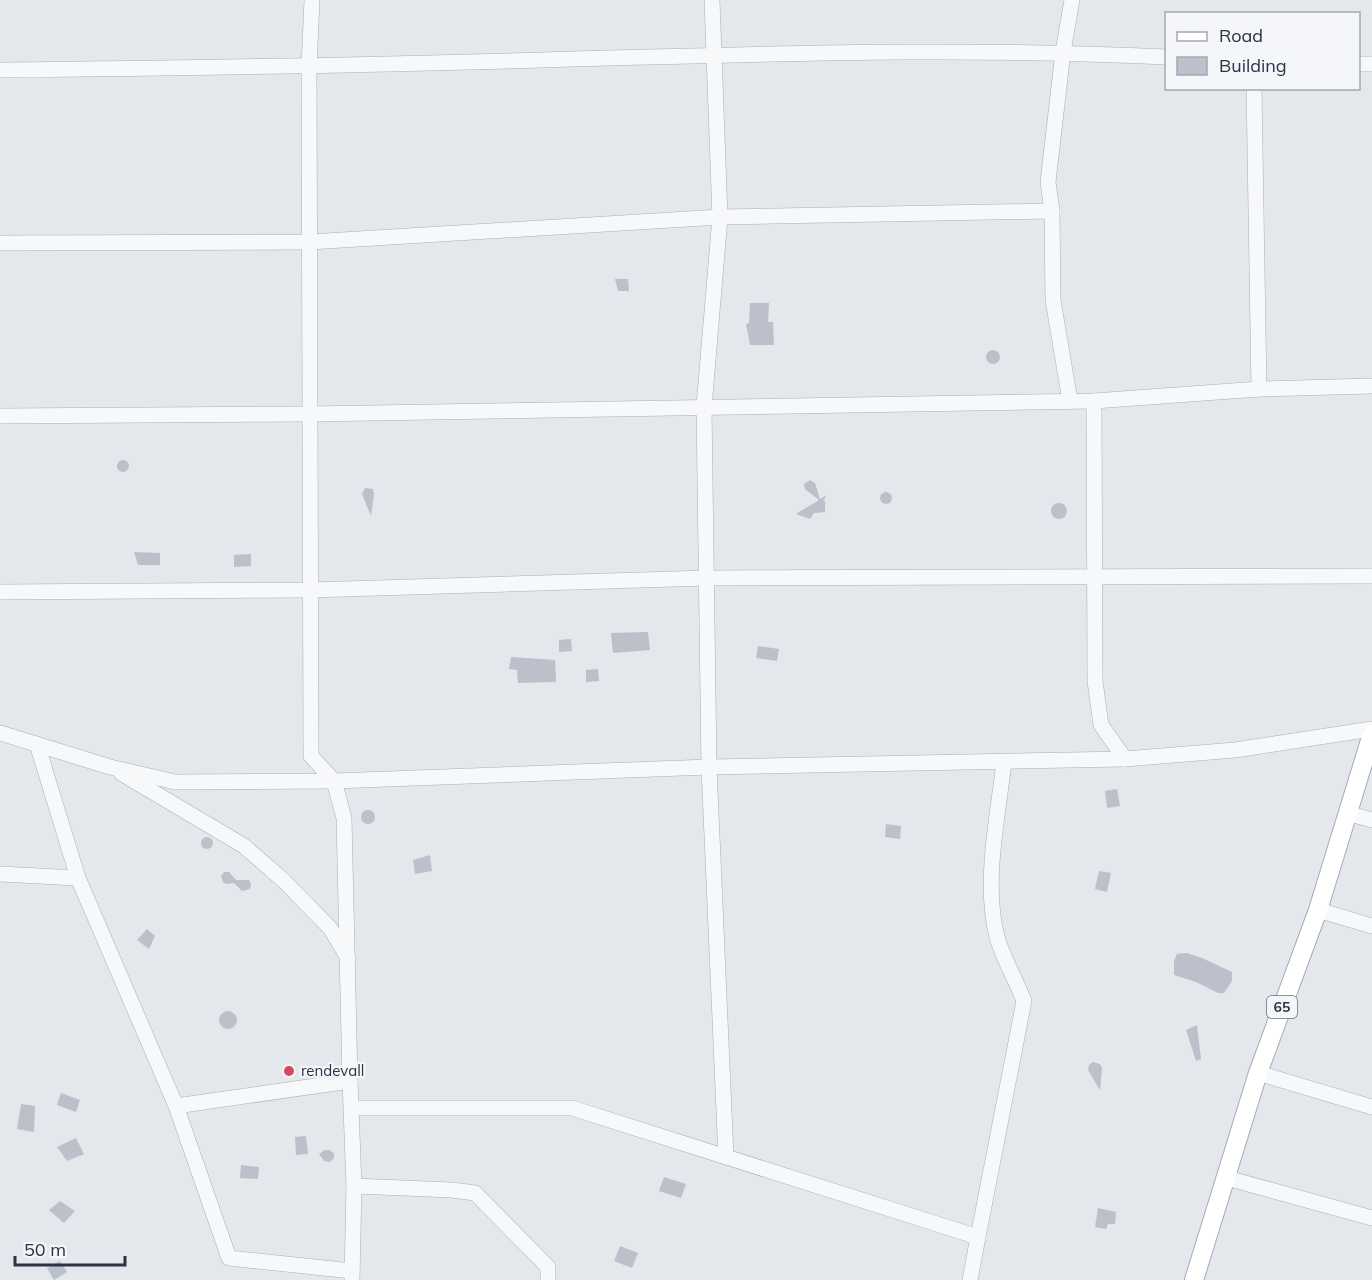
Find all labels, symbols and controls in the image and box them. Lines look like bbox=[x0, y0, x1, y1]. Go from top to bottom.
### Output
legend bbox=[1165, 12, 1360, 90]
text: Road bbox=[1219, 24, 1263, 47]
text: Building bbox=[1219, 54, 1287, 77]
road number: 65 bbox=[1267, 996, 1297, 1018]
place label: rendevall bbox=[301, 1061, 364, 1080]
marker: rendevall bbox=[282, 1064, 296, 1078]
scale bar bbox=[15, 1229, 124, 1267]
text: 50 m bbox=[24, 1238, 66, 1261]

